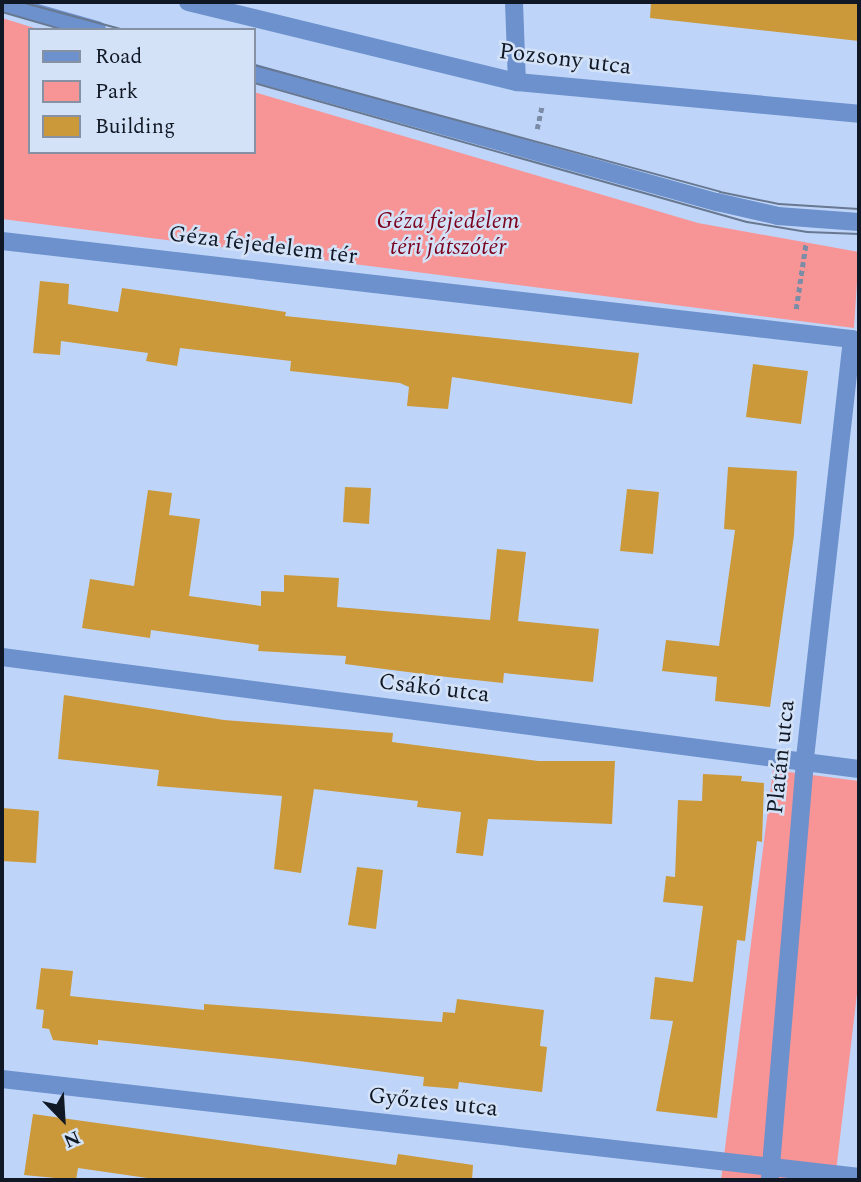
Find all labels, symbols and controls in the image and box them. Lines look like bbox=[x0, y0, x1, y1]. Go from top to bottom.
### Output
legend bbox=[28, 28, 256, 154]
street label: Pozsony utca bbox=[497, 38, 633, 82]
text: Road bbox=[95, 41, 142, 73]
text: Park bbox=[95, 76, 138, 108]
text: Building bbox=[95, 111, 175, 143]
park label: Géza fejedelem téri játszótér bbox=[377, 208, 519, 262]
street label: Géza fejedelem tér bbox=[167, 221, 359, 271]
street label: Csákó utca bbox=[377, 669, 491, 709]
street label: Platán utca bbox=[762, 699, 802, 815]
street label: Győztes utca bbox=[367, 1082, 499, 1124]
north arrow bbox=[28, 1084, 98, 1154]
text: N bbox=[59, 1122, 85, 1155]

